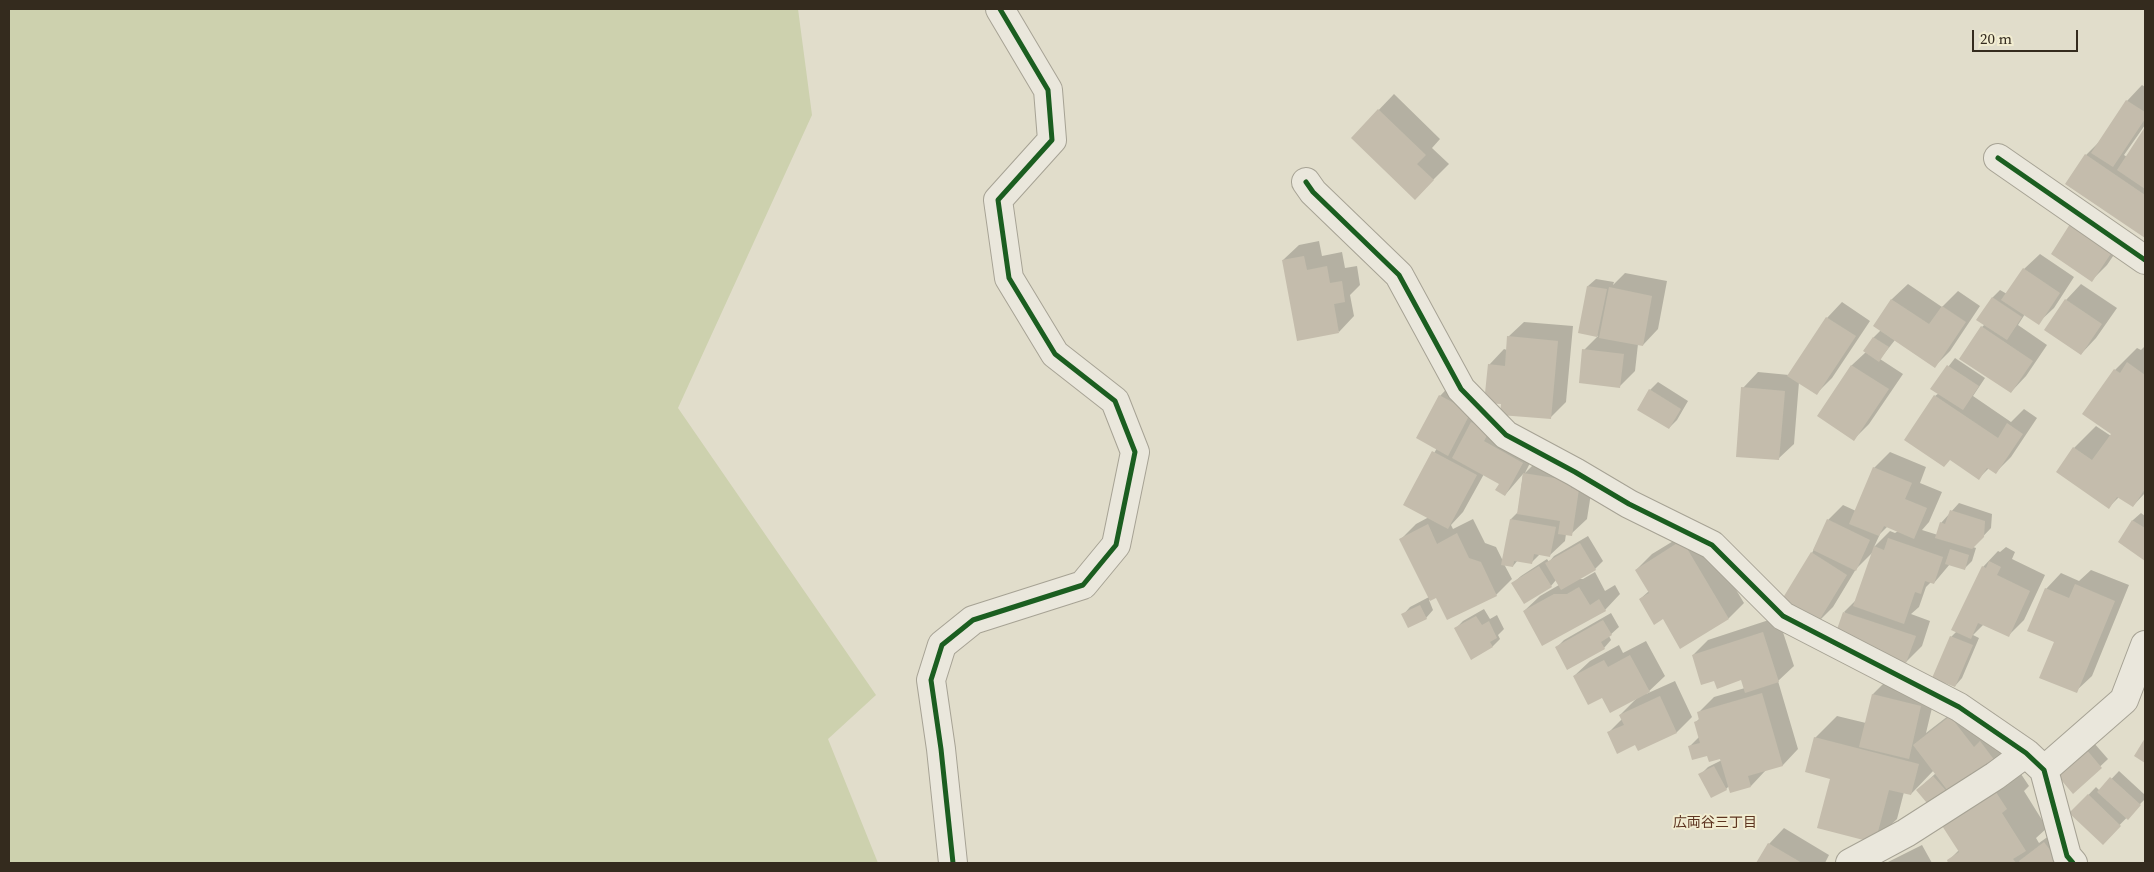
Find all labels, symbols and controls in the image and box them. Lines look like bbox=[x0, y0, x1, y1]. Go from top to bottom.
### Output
scale bar bbox=[1974, 20, 2080, 52]
text: 20 m bbox=[1980, 28, 2012, 49]
district label: 広両谷三丁目 bbox=[1673, 815, 1757, 831]

